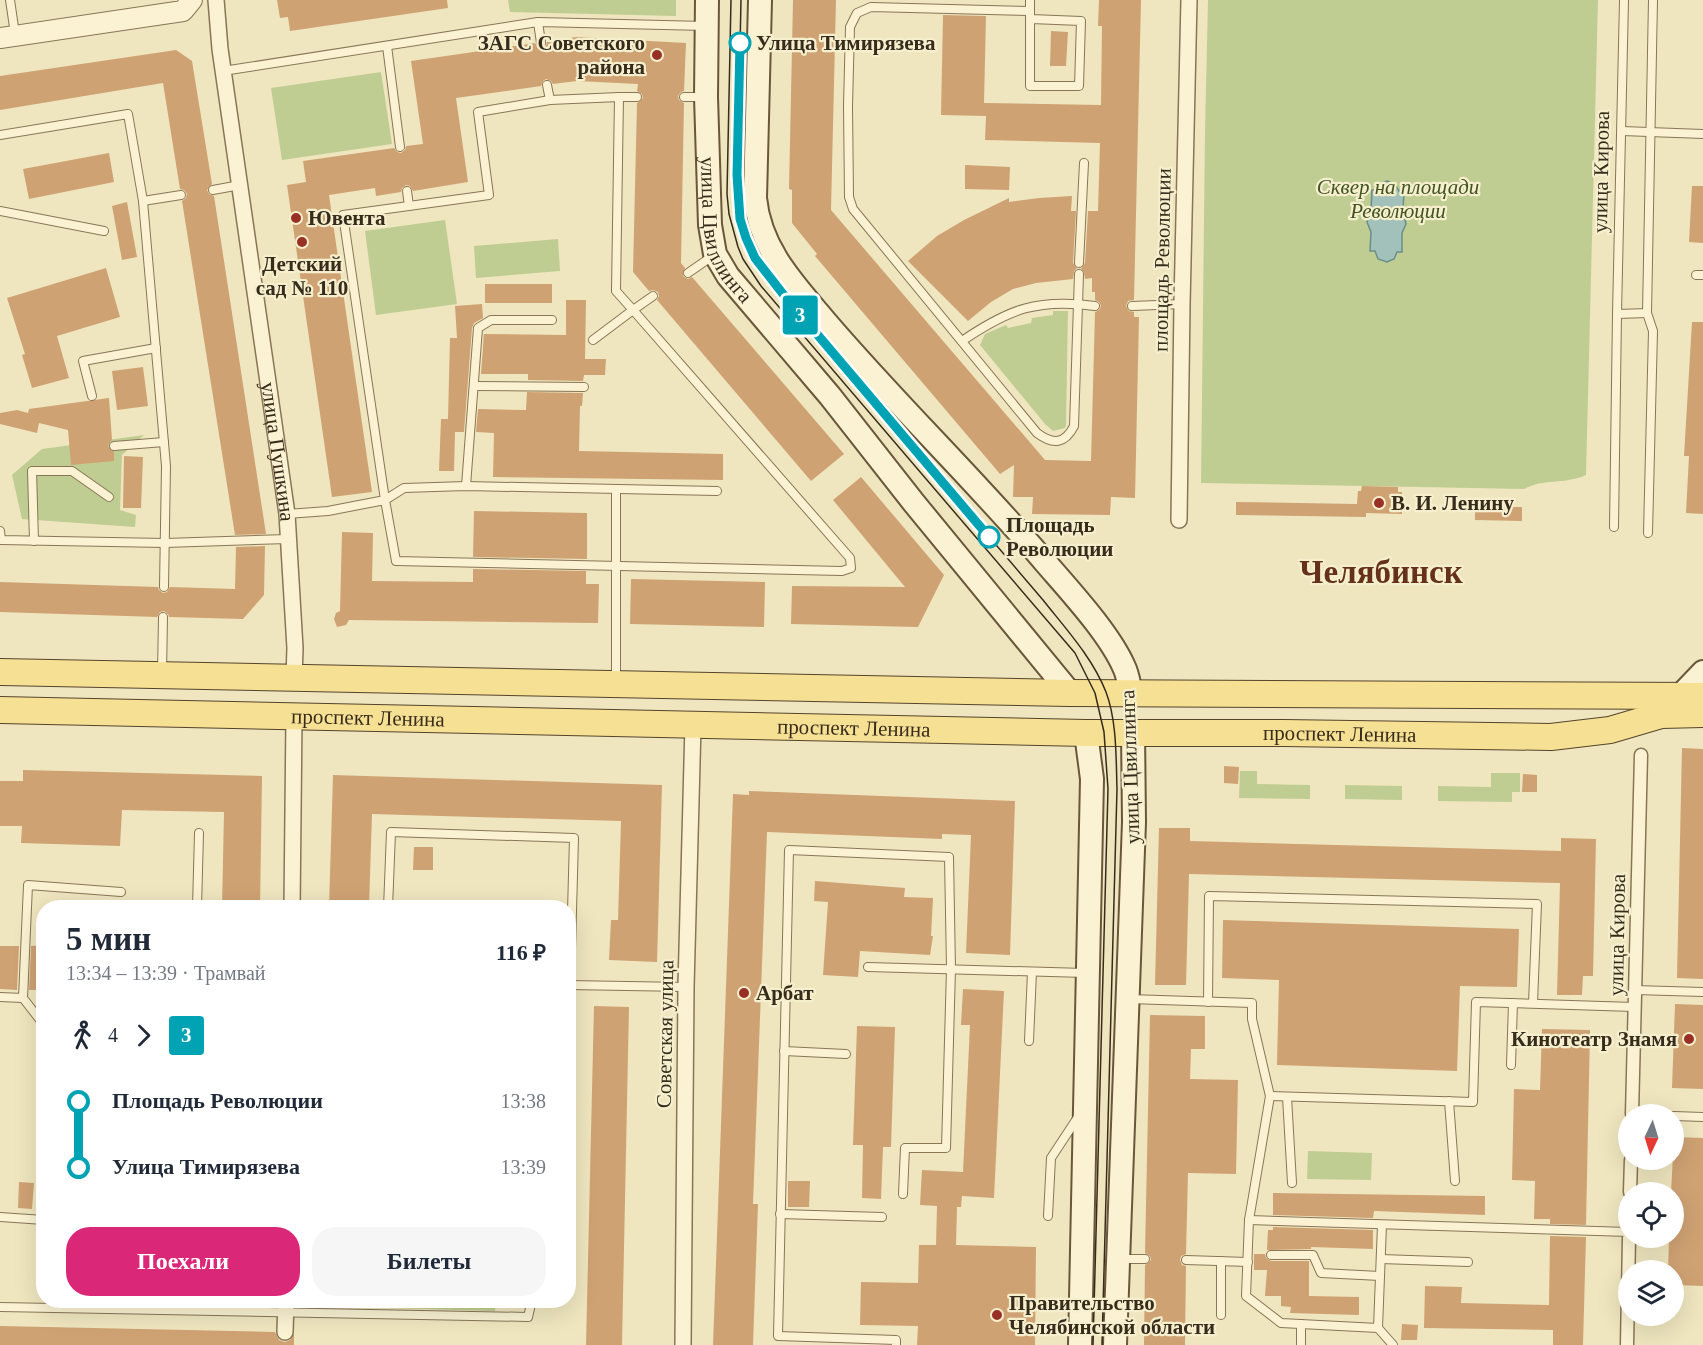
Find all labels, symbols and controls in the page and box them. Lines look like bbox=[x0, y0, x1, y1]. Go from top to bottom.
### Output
place label: ЗАГС Советского района bbox=[478, 31, 645, 79]
place label: Улица Тимирязева bbox=[756, 31, 936, 55]
marker: Улица Тимирязева bbox=[729, 32, 751, 54]
marker: ЗАГС Советского района bbox=[650, 48, 664, 62]
street label: улица Кирова bbox=[1588, 110, 1614, 233]
street label: улица Цвиллинга bbox=[696, 156, 758, 308]
street label: площадь Революции bbox=[1148, 168, 1176, 352]
park label: Сквер на площади Революции bbox=[1317, 175, 1479, 223]
place label: Ювента bbox=[308, 206, 386, 230]
marker: Ювента bbox=[289, 211, 303, 225]
marker: Детский сад № 110 bbox=[295, 235, 309, 249]
place label: Детский сад № 110 bbox=[256, 252, 348, 300]
line badge: 3 bbox=[780, 296, 820, 334]
text: 3 bbox=[795, 303, 805, 327]
street label: улица Пушкина bbox=[256, 380, 299, 523]
place label: В. И. Ленину bbox=[1391, 491, 1514, 515]
marker: В. И. Ленину bbox=[1372, 496, 1386, 510]
place label: Площадь Революции bbox=[1006, 513, 1113, 561]
marker: Площадь Революции bbox=[978, 526, 1000, 548]
district label: Челябинск bbox=[1299, 554, 1463, 590]
street label: улица Цвиллинга bbox=[1115, 689, 1145, 845]
street label: проспект Ленина bbox=[291, 704, 446, 731]
street label: проспект Ленина bbox=[777, 714, 932, 742]
street label: проспект Ленина bbox=[1263, 721, 1417, 747]
street label: улица Кирова bbox=[1604, 873, 1630, 996]
text: 5 мин bbox=[66, 921, 151, 957]
text: 116 ₽ bbox=[496, 940, 546, 965]
street label: Советская улица bbox=[652, 959, 678, 1108]
text: 13:34 – 13:39 · Трамвай bbox=[66, 962, 266, 984]
place label: Арбат bbox=[756, 981, 814, 1005]
marker: Арбат bbox=[737, 986, 751, 1000]
icon: walk bbox=[66, 1019, 99, 1052]
icon: forward bbox=[127, 1019, 160, 1052]
text: 3 bbox=[181, 1023, 192, 1047]
text: 4 bbox=[108, 1024, 118, 1046]
place label: Кинотеатр Знамя bbox=[1511, 1027, 1677, 1051]
marker: Кинотеатр Знамя bbox=[1682, 1032, 1696, 1046]
text: Площадь Революции bbox=[112, 1088, 323, 1113]
text: 13:38 bbox=[500, 1090, 546, 1112]
north arrow bbox=[1618, 1104, 1684, 1170]
map controls bbox=[1618, 1104, 1684, 1326]
text: Улица Тимирязева bbox=[112, 1154, 300, 1179]
text: 13:39 bbox=[500, 1156, 546, 1178]
button: locate bbox=[1618, 1182, 1684, 1248]
button: Поехали bbox=[66, 1227, 300, 1296]
button: Билеты bbox=[312, 1227, 546, 1296]
button: layers bbox=[1618, 1260, 1684, 1326]
place label: Правительство Челябинской области bbox=[1009, 1291, 1215, 1339]
marker: Правительство Челябинской области bbox=[990, 1308, 1004, 1322]

